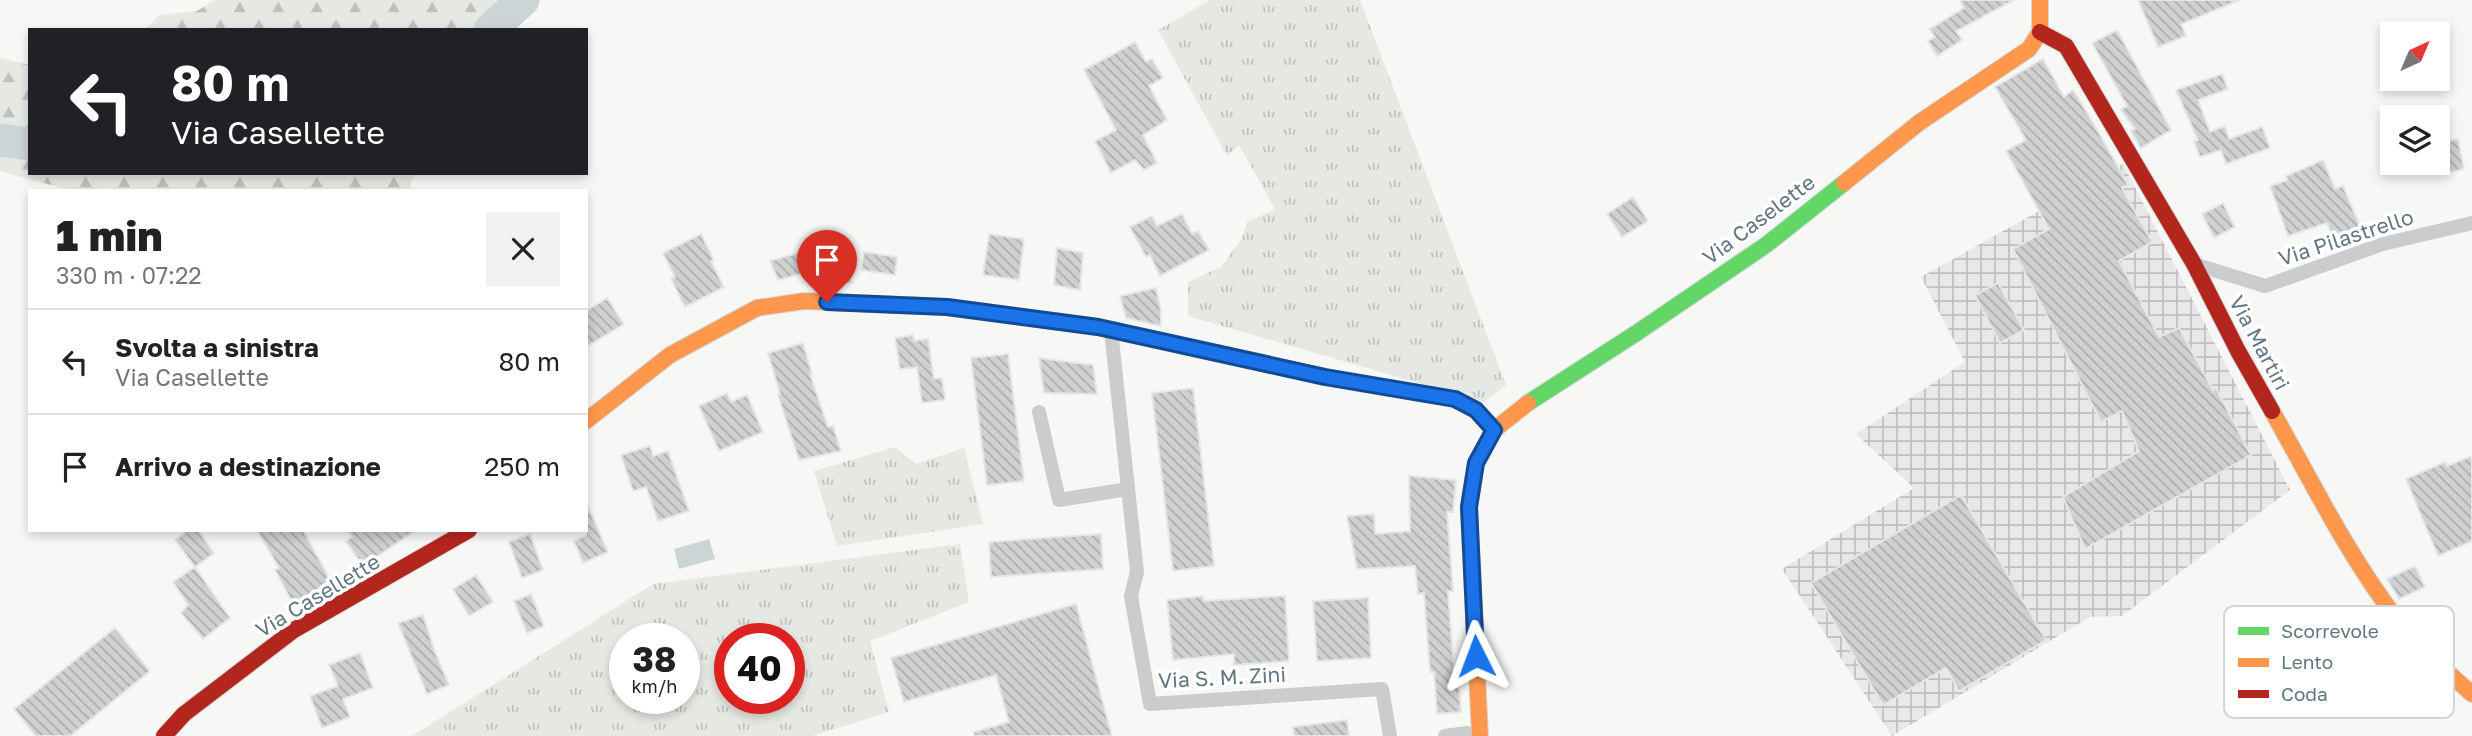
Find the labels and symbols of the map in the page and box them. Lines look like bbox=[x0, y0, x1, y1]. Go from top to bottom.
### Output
north arrow bbox=[2380, 21, 2450, 91]
street label: Via Caselette bbox=[1697, 169, 1820, 270]
street label: Via Pilastrello bbox=[2275, 203, 2416, 271]
pin bbox=[797, 230, 857, 302]
street label: Via Martiri bbox=[2224, 291, 2296, 394]
street label: Via Casellette bbox=[251, 548, 384, 642]
legend bbox=[2224, 606, 2454, 718]
position arrow bbox=[1439, 619, 1513, 693]
text: Scorrevole bbox=[2281, 619, 2379, 642]
speed limit sign: 40 bbox=[714, 623, 805, 714]
text: Lento bbox=[2281, 650, 2333, 673]
street label: Via S. M. Zini bbox=[1157, 661, 1287, 693]
text: Coda bbox=[2281, 682, 2328, 705]

